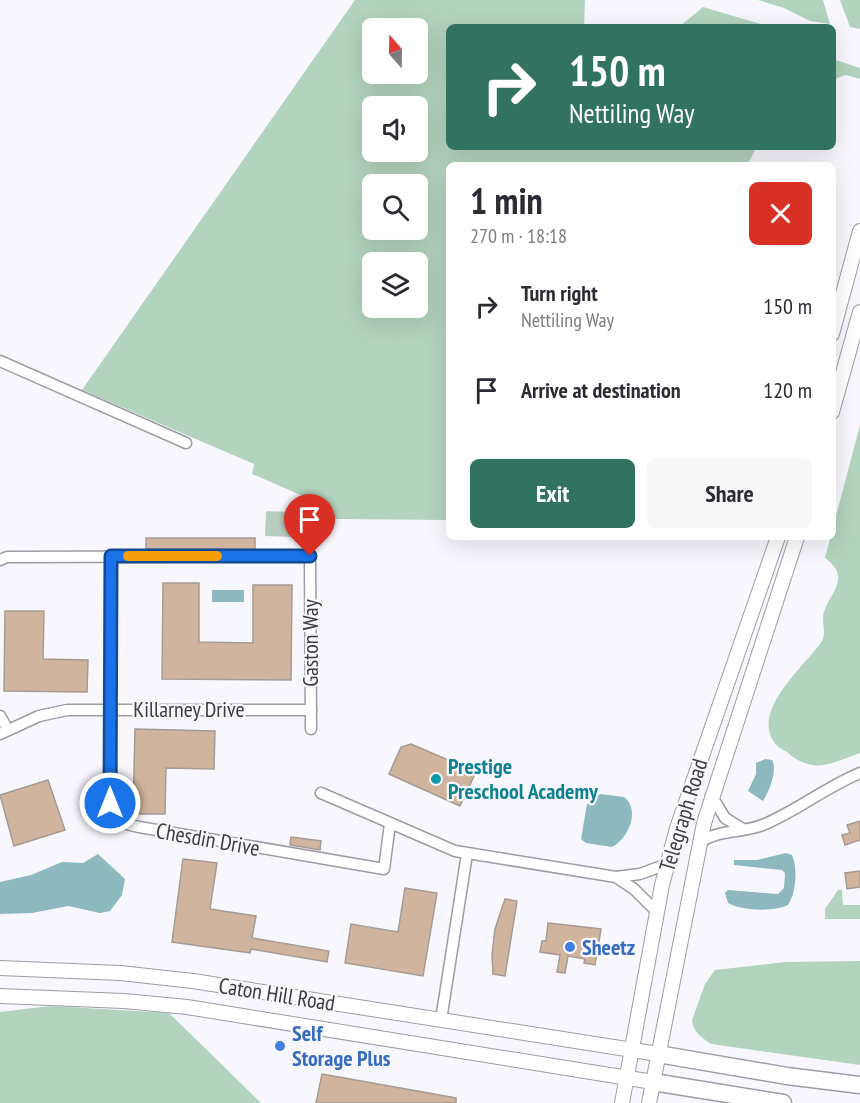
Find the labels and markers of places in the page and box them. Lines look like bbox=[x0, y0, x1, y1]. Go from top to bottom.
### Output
pin bbox=[284, 494, 335, 556]
place label: Prestige Preschool Academy bbox=[448, 752, 599, 805]
marker: Prestige Preschool Academy bbox=[429, 772, 443, 786]
place label: Sheetz bbox=[582, 933, 635, 961]
marker: Sheetz bbox=[563, 940, 577, 954]
place label: Self Storage Plus bbox=[292, 1019, 391, 1072]
marker: Self Storage Plus bbox=[273, 1039, 287, 1053]

